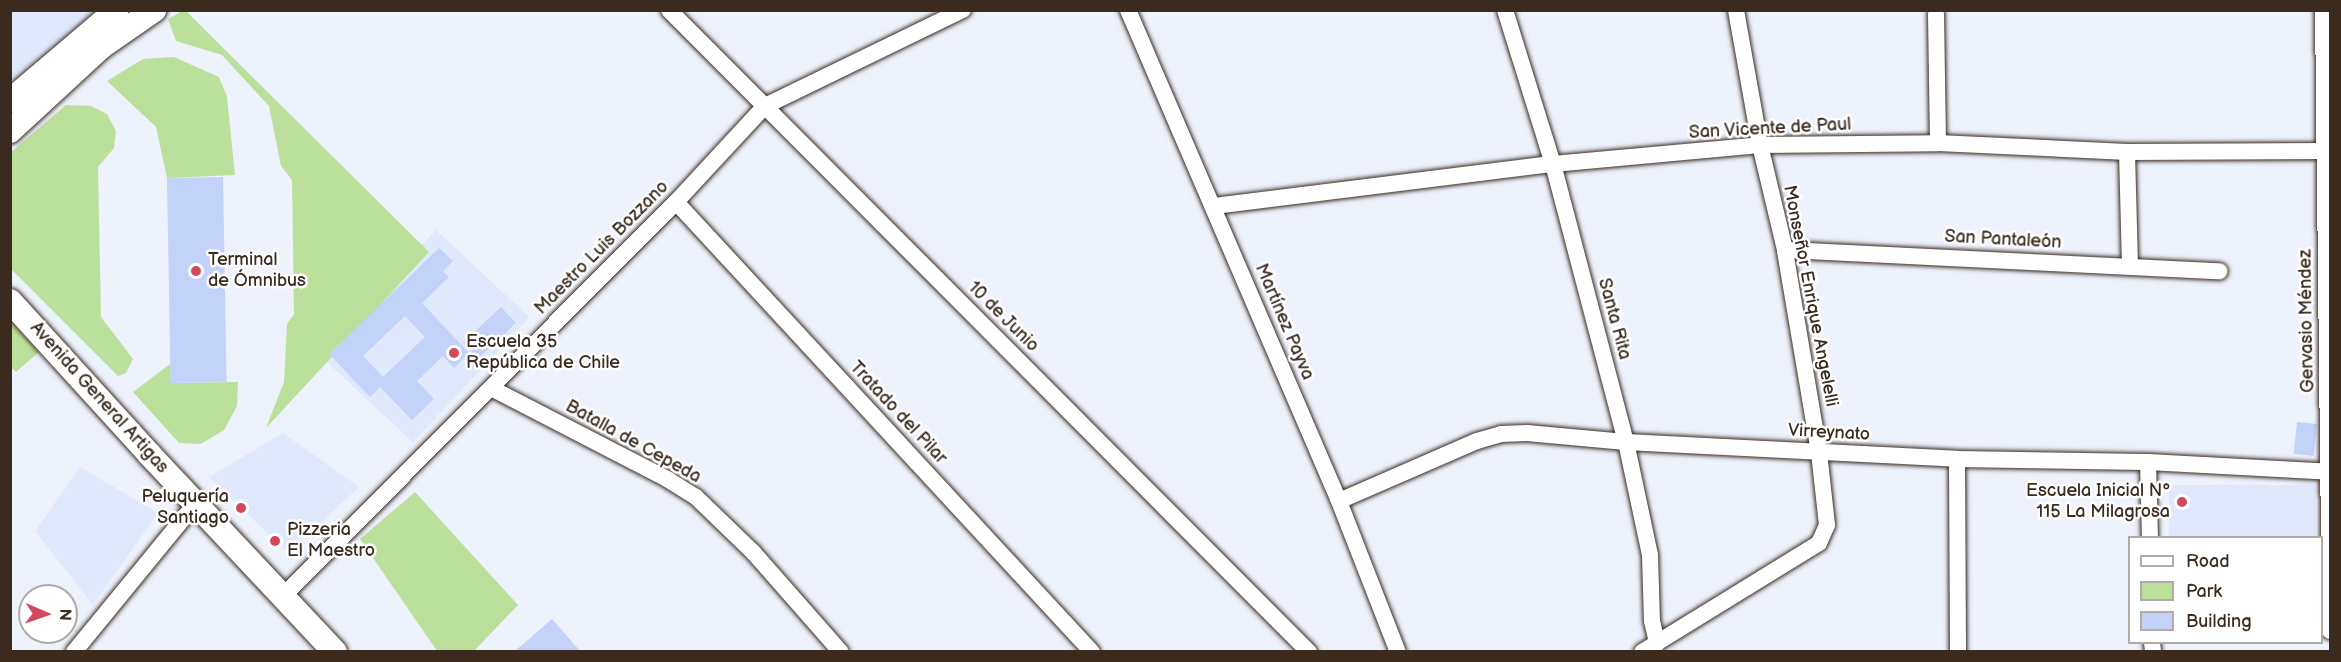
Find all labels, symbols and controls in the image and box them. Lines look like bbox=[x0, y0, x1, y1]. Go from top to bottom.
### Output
street label: San Vicente de Paul bbox=[1688, 114, 1852, 144]
street label: Maestro Luis Bozzano bbox=[531, 177, 673, 319]
street label: Monseñor Enrique Angelelli bbox=[1778, 183, 1842, 409]
street label: San Pantaleón bbox=[1944, 226, 2062, 254]
street label: Gervasio Méndez bbox=[2295, 249, 2319, 393]
place label: Terminal de Ómnibus bbox=[208, 250, 306, 292]
street label: Martínez Payva bbox=[1250, 261, 1318, 383]
marker: Terminal de Ómnibus bbox=[189, 264, 203, 278]
street label: Santa Rita bbox=[1593, 276, 1635, 362]
street label: 10 de Junio bbox=[963, 277, 1043, 357]
street label: Avenida General Artigas bbox=[25, 318, 173, 478]
place label: Escuela 35 República de Chile bbox=[466, 332, 620, 374]
marker: Escuela 35 República de Chile bbox=[447, 346, 461, 360]
street label: Tratado del Pilar bbox=[845, 357, 951, 469]
street label: Batalla de Cepeda bbox=[561, 396, 705, 488]
street label: Virreynato bbox=[1787, 420, 1871, 446]
place label: Escuela Inicial Nº 115 La Milagrosa bbox=[2026, 481, 2170, 524]
place label: Peluquería Santiago bbox=[142, 487, 229, 530]
marker: Escuela Inicial Nº 115 La Milagrosa bbox=[2175, 495, 2189, 509]
marker: Peluquería Santiago bbox=[234, 501, 248, 515]
place label: Pizzeria El Maestro bbox=[287, 520, 375, 562]
marker: Pizzeria El Maestro bbox=[268, 534, 282, 548]
legend bbox=[2128, 536, 2323, 644]
text: Road bbox=[2186, 551, 2230, 572]
text: Park bbox=[2186, 581, 2222, 602]
north arrow bbox=[18, 584, 78, 644]
text: N bbox=[55, 608, 74, 621]
text: Building bbox=[2186, 611, 2252, 632]

